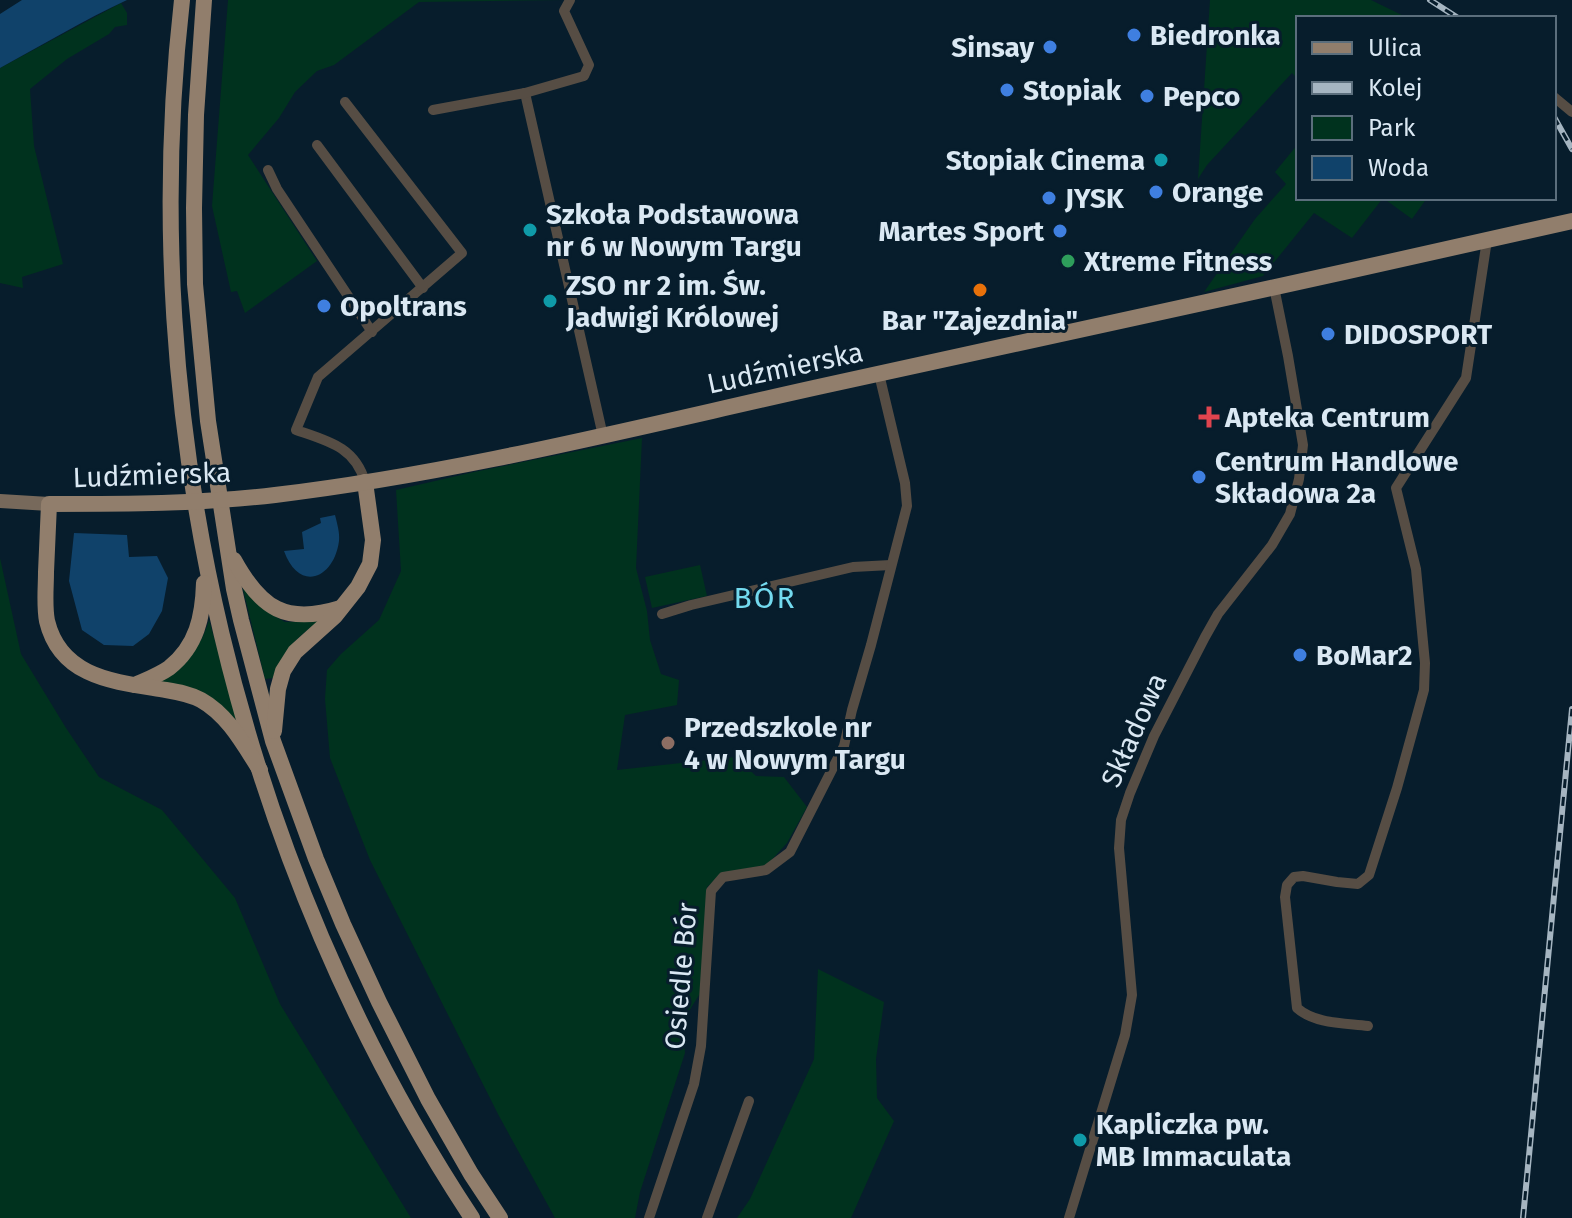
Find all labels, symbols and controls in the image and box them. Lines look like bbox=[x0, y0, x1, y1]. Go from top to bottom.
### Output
legend bbox=[1296, 16, 1556, 200]
place label: Biedronka bbox=[1150, 19, 1281, 52]
marker: Biedronka bbox=[1125, 26, 1143, 44]
place label: Sinsay bbox=[951, 31, 1034, 64]
text: Ulica bbox=[1368, 34, 1422, 62]
marker: Sinsay bbox=[1041, 38, 1059, 56]
place label: Stopiak bbox=[1023, 74, 1122, 107]
text: Kolej bbox=[1368, 74, 1423, 102]
place label: Pepco bbox=[1163, 80, 1240, 113]
marker: Stopiak bbox=[998, 81, 1016, 99]
marker: Pepco bbox=[1138, 87, 1156, 105]
text: Park bbox=[1368, 114, 1416, 142]
place label: Stopiak Cinema bbox=[946, 144, 1145, 177]
marker: Stopiak Cinema bbox=[1152, 151, 1170, 169]
text: Woda bbox=[1368, 154, 1429, 182]
place label: Orange bbox=[1172, 176, 1263, 209]
place label: JYSK bbox=[1064, 182, 1125, 215]
marker: Orange bbox=[1147, 183, 1165, 201]
marker: JYSK bbox=[1040, 189, 1058, 207]
place label: Szkoła Podstawowa nr 6 w Nowym Targu bbox=[546, 198, 802, 263]
place label: Martes Sport bbox=[878, 215, 1045, 248]
marker: Szkoła Podstawowa nr 6 w Nowym Targu bbox=[521, 221, 539, 239]
marker: Martes Sport bbox=[1051, 222, 1069, 240]
place label: Xtreme Fitness bbox=[1083, 245, 1272, 278]
marker: Xtreme Fitness bbox=[1059, 252, 1077, 270]
place label: ZSO nr 2 im. Św. Jadwigi Królowej bbox=[565, 269, 779, 334]
marker: Bar "Zajezdnia" bbox=[971, 281, 989, 299]
place label: Opoltrans bbox=[340, 290, 467, 323]
marker: ZSO nr 2 im. Św. Jadwigi Królowej bbox=[541, 292, 559, 310]
marker: Opoltrans bbox=[315, 297, 333, 315]
place label: Bar "Zajezdnia" bbox=[882, 304, 1078, 337]
place label: DIDOSPORT bbox=[1344, 318, 1493, 351]
marker: DIDOSPORT bbox=[1319, 325, 1337, 343]
street label: Ludźmierska bbox=[704, 335, 866, 401]
place label: Apteka Centrum bbox=[1224, 401, 1430, 434]
marker: Apteka Centrum bbox=[1200, 408, 1218, 426]
place label: Centrum Handlowe Składowa 2a bbox=[1215, 445, 1458, 510]
street label: Ludźmierska bbox=[72, 456, 232, 494]
marker: Centrum Handlowe Składowa 2a bbox=[1190, 468, 1208, 486]
district label: BÓR bbox=[733, 580, 797, 616]
place label: BoMar2 bbox=[1316, 639, 1413, 672]
marker: BoMar2 bbox=[1291, 646, 1309, 664]
street label: Składowa bbox=[1094, 668, 1174, 792]
place label: Przedszkole nr 4 w Nowym Targu bbox=[684, 711, 906, 776]
marker: Przedszkole nr 4 w Nowym Targu bbox=[659, 734, 677, 752]
street label: Osiedle Bór bbox=[658, 901, 704, 1051]
place label: Kapliczka pw. MB Immaculata bbox=[1096, 1108, 1291, 1173]
marker: Kapliczka pw. MB Immaculata bbox=[1071, 1131, 1089, 1149]

